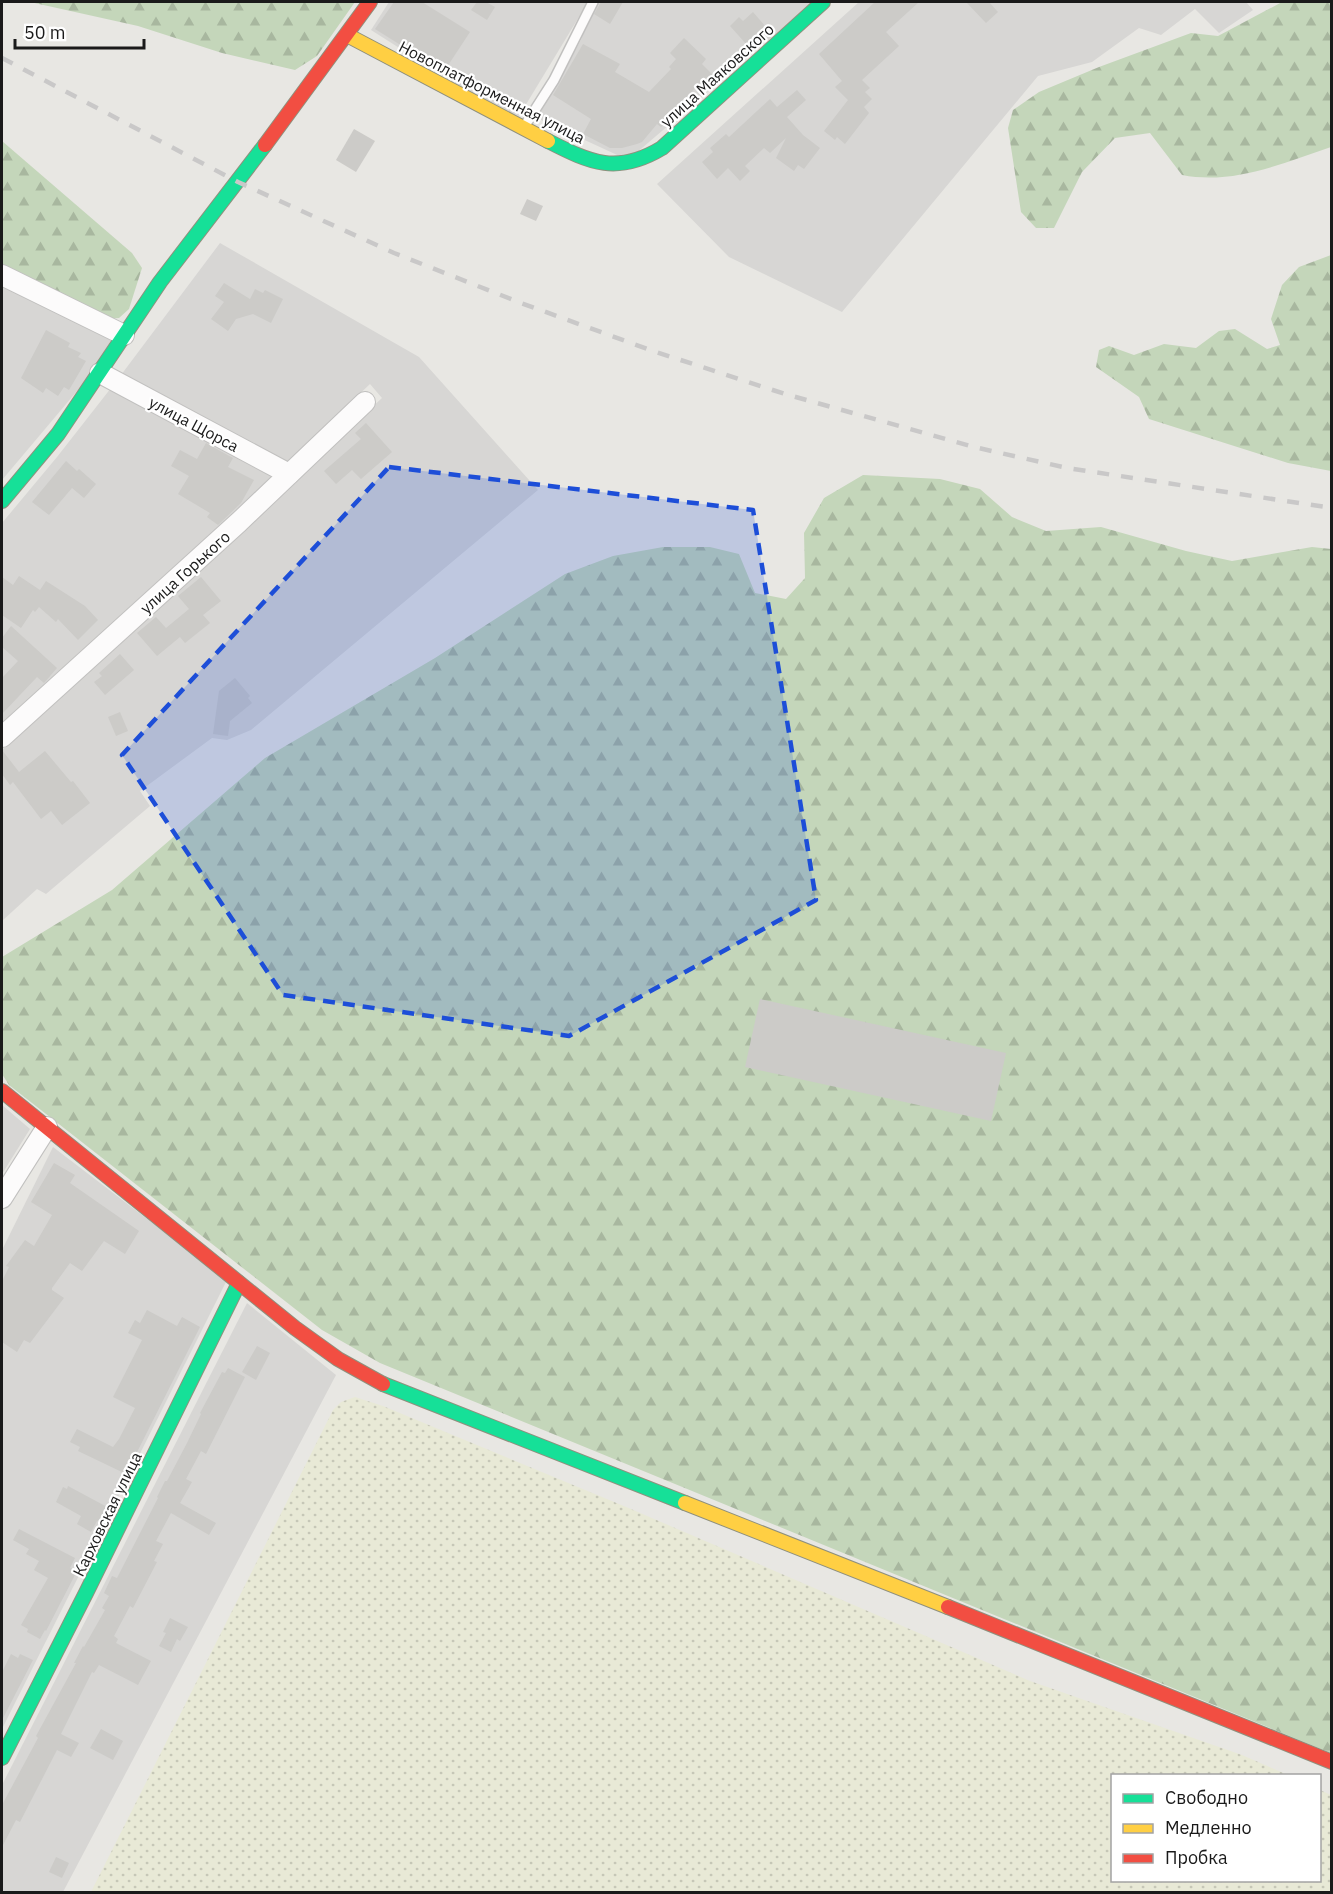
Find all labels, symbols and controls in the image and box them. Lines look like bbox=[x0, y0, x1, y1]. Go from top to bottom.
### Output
scale bar bbox=[15, 12, 144, 50]
street label: улица Маяковского bbox=[656, 19, 778, 131]
text: 50 m bbox=[24, 21, 66, 44]
street label: Новоплатформенная улица bbox=[396, 36, 589, 148]
street label: улица Щорса bbox=[146, 392, 243, 456]
street label: улица Горького bbox=[136, 526, 234, 618]
street label: Карховская улица bbox=[68, 1448, 146, 1579]
legend bbox=[1111, 1774, 1321, 1882]
text: Свободно bbox=[1165, 1786, 1248, 1809]
text: Медленно bbox=[1165, 1816, 1252, 1839]
text: Пробка bbox=[1165, 1846, 1228, 1869]

